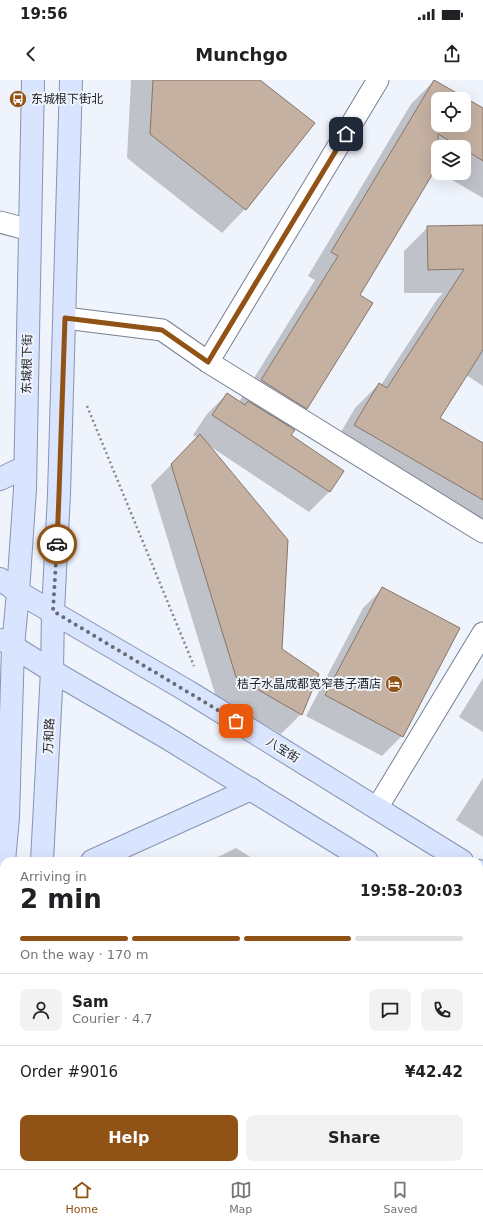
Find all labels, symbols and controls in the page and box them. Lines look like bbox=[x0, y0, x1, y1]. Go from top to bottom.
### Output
text: 19:56 bbox=[20, 5, 68, 23]
icon: back bbox=[20, 43, 42, 65]
icon: share bbox=[441, 43, 463, 65]
text: Munchgo bbox=[195, 44, 288, 65]
bus stop icon: 东城根下街北 bbox=[8, 89, 28, 109]
place label: 东城根下街北 bbox=[31, 92, 103, 106]
map controls bbox=[431, 92, 471, 180]
button: locate bbox=[431, 92, 471, 132]
pin bbox=[329, 117, 363, 151]
icon: home bbox=[335, 123, 357, 145]
button: layers bbox=[431, 140, 471, 180]
street label: 东城根下街 bbox=[19, 334, 35, 394]
courier bbox=[37, 524, 77, 564]
icon: car bbox=[46, 533, 68, 555]
hotel icon: 桔子水晶成都宽窄巷子酒店 bbox=[384, 674, 404, 694]
place label: 桔子水晶成都宽窄巷子酒店 bbox=[237, 677, 381, 691]
pin bbox=[219, 704, 253, 738]
icon: bag bbox=[225, 710, 247, 732]
street label: 万和路 bbox=[41, 718, 57, 754]
street label: 八宝街 bbox=[264, 735, 302, 765]
text: Arriving in bbox=[20, 869, 87, 884]
text: 19:58–20:03 bbox=[360, 882, 463, 900]
text: 2 min bbox=[20, 884, 102, 914]
text: On the way · 170 m bbox=[20, 947, 148, 962]
button: person bbox=[20, 989, 62, 1031]
button: chat bbox=[369, 989, 411, 1031]
button: phone bbox=[421, 989, 463, 1031]
text: Sam bbox=[72, 993, 109, 1011]
text: Courier · 4.7 bbox=[72, 1011, 153, 1026]
text: Order #9016 bbox=[20, 1063, 118, 1081]
text: ¥42.42 bbox=[405, 1063, 463, 1081]
button: Help bbox=[20, 1115, 238, 1161]
button: Share bbox=[246, 1115, 463, 1161]
tab: Home bbox=[66, 1179, 98, 1216]
tab: Map bbox=[229, 1179, 252, 1216]
tab: Saved bbox=[383, 1179, 417, 1216]

